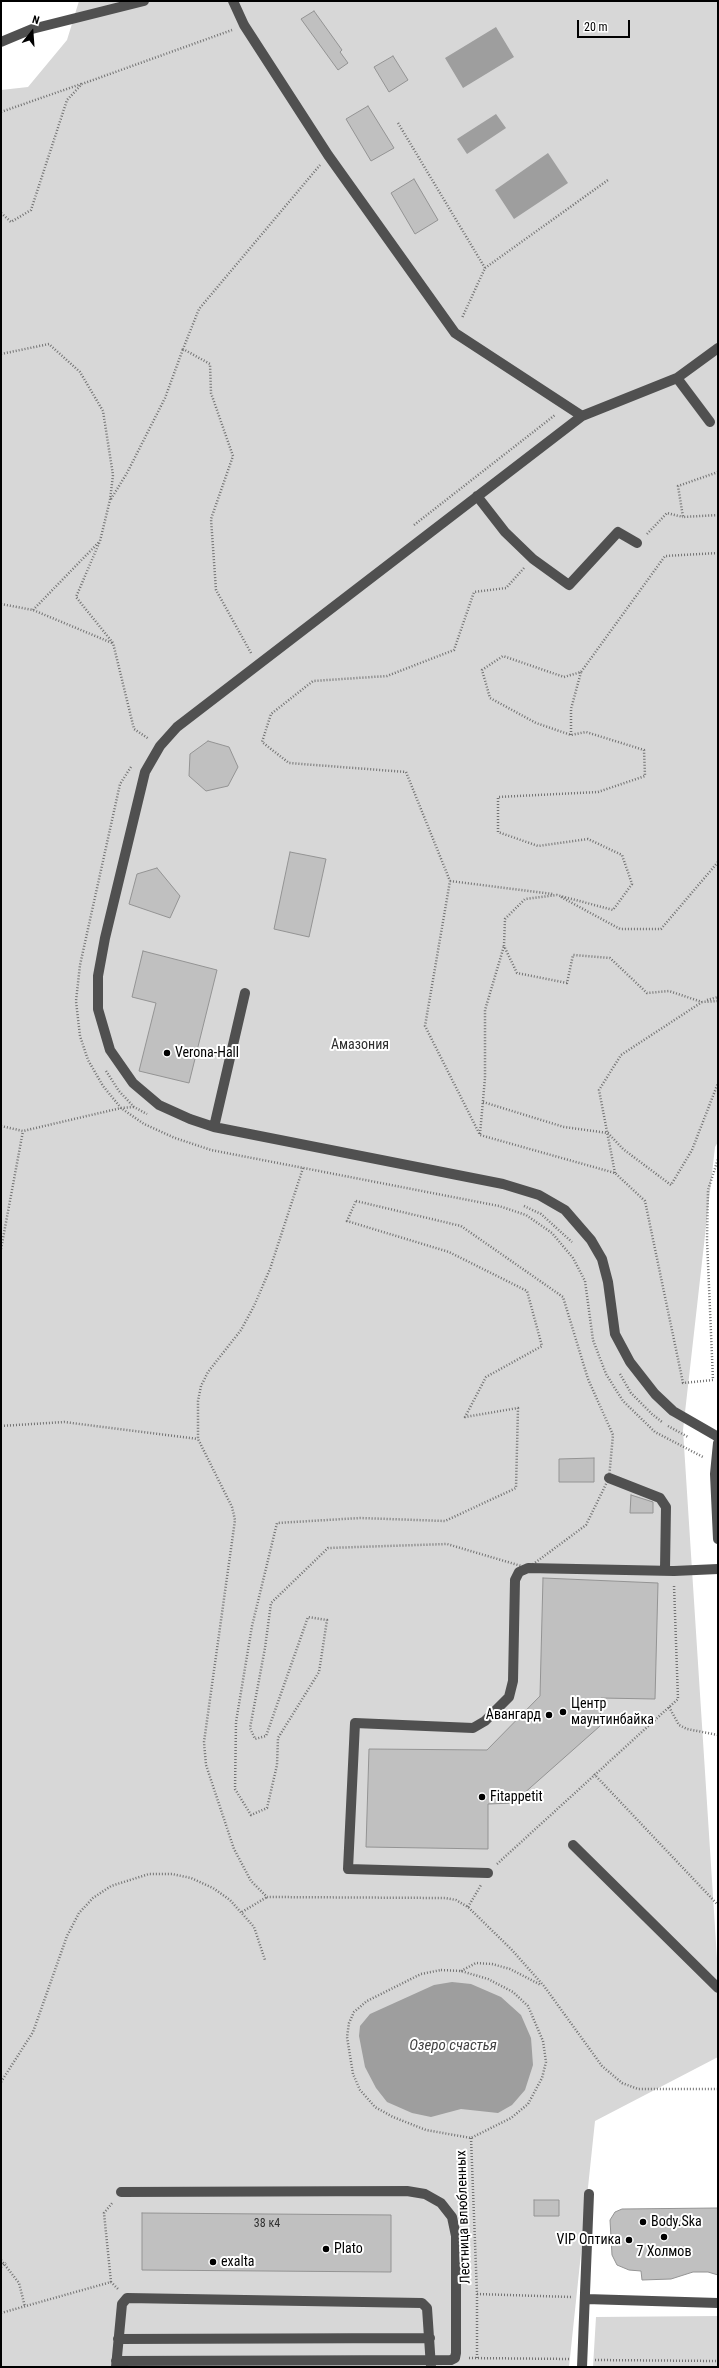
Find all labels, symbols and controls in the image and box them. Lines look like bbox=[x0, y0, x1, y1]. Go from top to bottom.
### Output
north arrow bbox=[12, 12, 52, 52]
scale bar bbox=[579, 12, 632, 38]
text: N bbox=[31, 13, 41, 27]
text: 20 m bbox=[584, 20, 608, 34]
park label: Амазония bbox=[331, 1037, 389, 1053]
place label: Verona-Hall bbox=[175, 1045, 239, 1061]
marker: Verona-Hall bbox=[162, 1048, 172, 1058]
place label: Центр маунтинбайка bbox=[571, 1696, 654, 1728]
place label: Авангард bbox=[486, 1707, 541, 1723]
marker: Центр маунтинбайка bbox=[558, 1707, 568, 1717]
marker: Авангард bbox=[544, 1710, 554, 1720]
place label: Fitappetit bbox=[490, 1789, 543, 1805]
marker: Fitappetit bbox=[477, 1792, 487, 1802]
water label: Озеро счастья bbox=[409, 2037, 497, 2055]
street label: Лестница влюбленных bbox=[453, 2150, 475, 2284]
place label: Body.Ska bbox=[651, 2214, 702, 2230]
house number: 38 к4 bbox=[254, 2217, 280, 2231]
marker: Body.Ska bbox=[638, 2217, 648, 2227]
place label: VIP Оптика bbox=[557, 2232, 621, 2248]
marker: 7 Холмов bbox=[659, 2232, 669, 2242]
marker: VIP Оптика bbox=[624, 2235, 634, 2245]
place label: Plato bbox=[334, 2241, 363, 2257]
marker: Plato bbox=[321, 2244, 331, 2254]
place label: 7 Холмов bbox=[637, 2244, 691, 2260]
place label: exalta bbox=[221, 2254, 254, 2270]
marker: exalta bbox=[208, 2257, 218, 2267]

